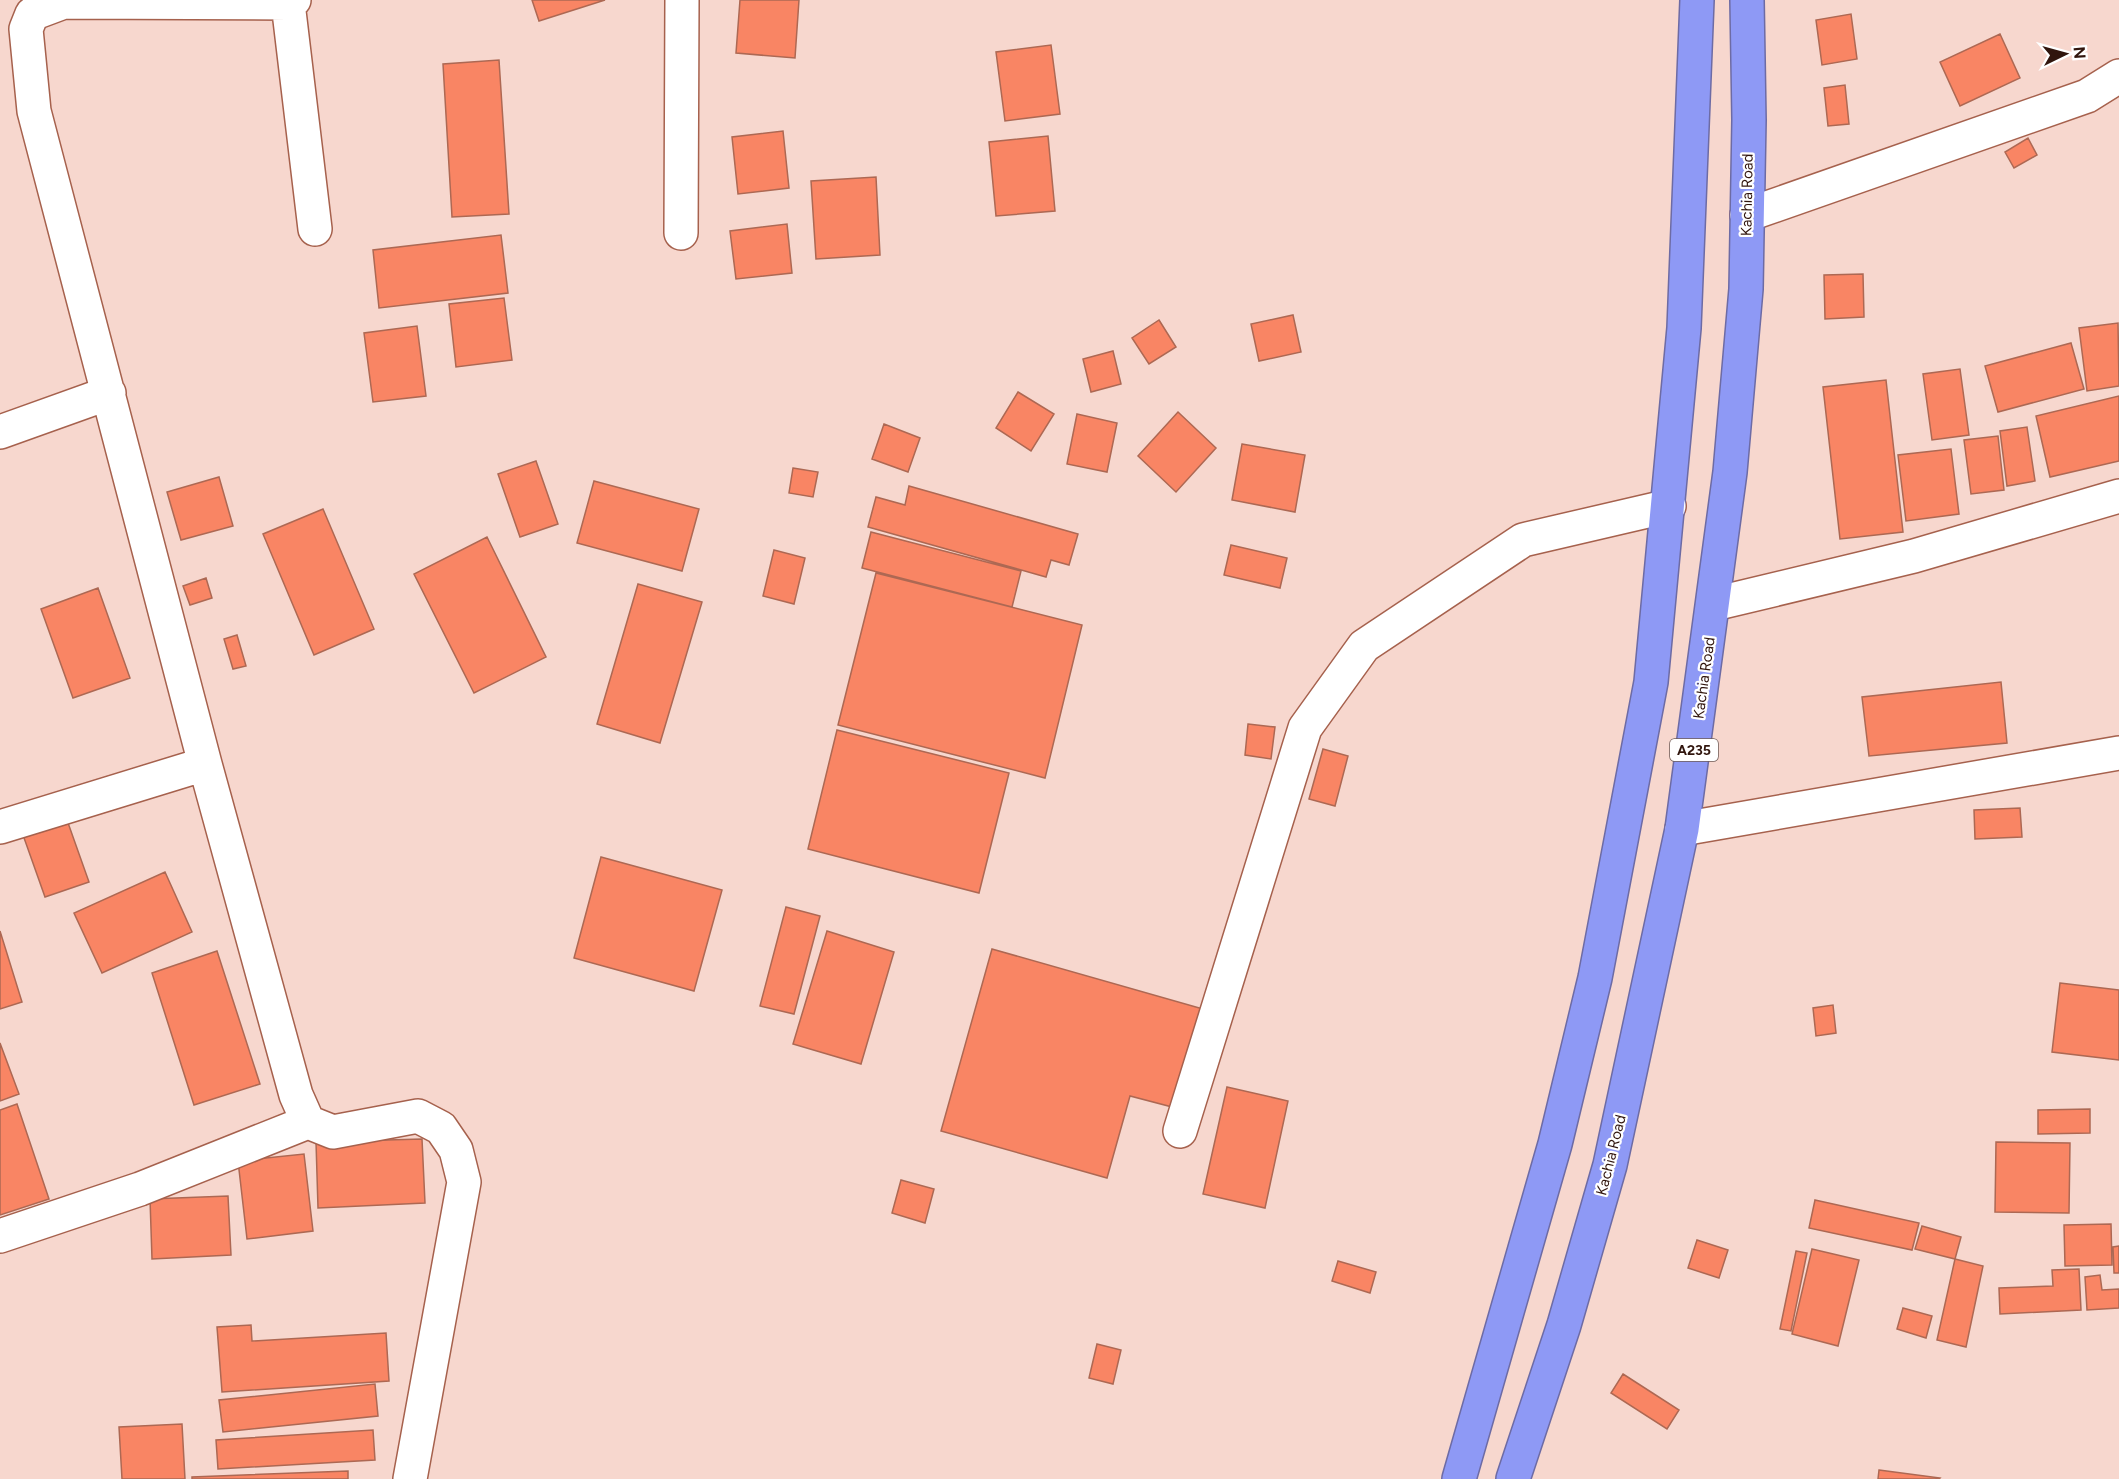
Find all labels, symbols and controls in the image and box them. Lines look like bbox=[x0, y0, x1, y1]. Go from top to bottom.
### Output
north arrow bbox=[2035, 24, 2095, 84]
text: N bbox=[2069, 46, 2089, 60]
street label: Kachia Road bbox=[1737, 154, 1757, 236]
street label: Kachia Road bbox=[1689, 636, 1719, 720]
road number: A235 bbox=[1670, 739, 1718, 761]
street label: Kachia Road bbox=[1592, 1113, 1630, 1197]

